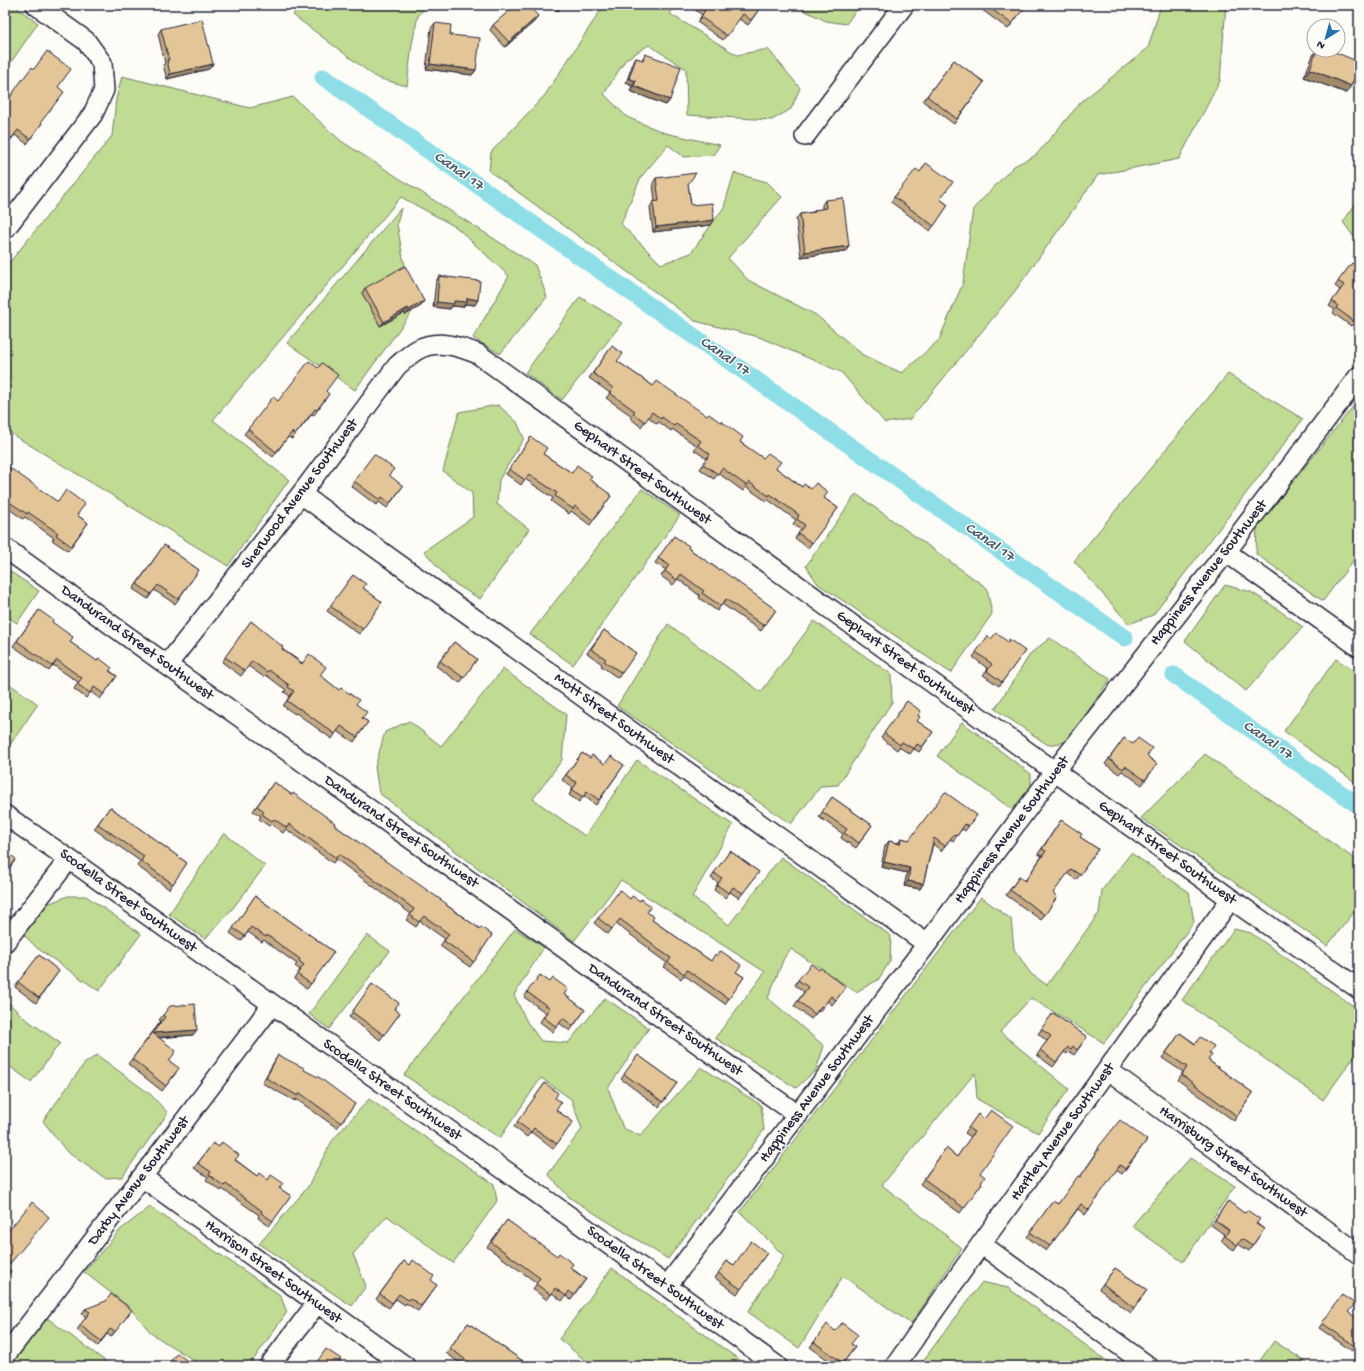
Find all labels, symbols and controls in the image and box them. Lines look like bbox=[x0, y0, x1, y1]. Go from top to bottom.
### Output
north arrow bbox=[1306, 18, 1346, 58]
text: N bbox=[1315, 37, 1328, 51]
water label: Canal 17 bbox=[430, 148, 488, 197]
water label: Canal 17 bbox=[696, 333, 754, 382]
street label: Sherwood Avenue Southwest bbox=[238, 414, 363, 573]
street label: Gephart Street Southwest bbox=[569, 417, 716, 530]
street label: Happiness Avenue Southwest bbox=[1146, 495, 1273, 649]
water label: Canal 17 bbox=[961, 519, 1019, 568]
street label: Dandurand Street Southwest bbox=[56, 581, 219, 706]
street label: Gephart Street Southwest bbox=[832, 607, 979, 720]
street label: Mott Street Southwest bbox=[550, 669, 679, 770]
water label: Canal 17 bbox=[1239, 717, 1297, 766]
street label: Happiness Avenue Southwest bbox=[951, 751, 1074, 907]
street label: Dandurand Street Southwest bbox=[319, 771, 483, 893]
street label: Gephart Street Southwest bbox=[1094, 797, 1241, 910]
street label: Scodella Street Southwest bbox=[56, 845, 202, 958]
street label: Dandurand Street Southwest bbox=[583, 959, 747, 1081]
street label: Happiness Avenue Southwest bbox=[756, 1010, 879, 1166]
street label: Scodella Street Southwest bbox=[319, 1035, 466, 1146]
street label: Hartley Avenue Southwest bbox=[1007, 1058, 1120, 1204]
street label: Harrisburg Street Southwest bbox=[1155, 1102, 1312, 1223]
street label: Darby Avenue Southwest bbox=[84, 1111, 195, 1250]
street label: Harrison Street Southwest bbox=[201, 1216, 347, 1329]
street label: Scodella Street Southwest bbox=[583, 1222, 729, 1335]

